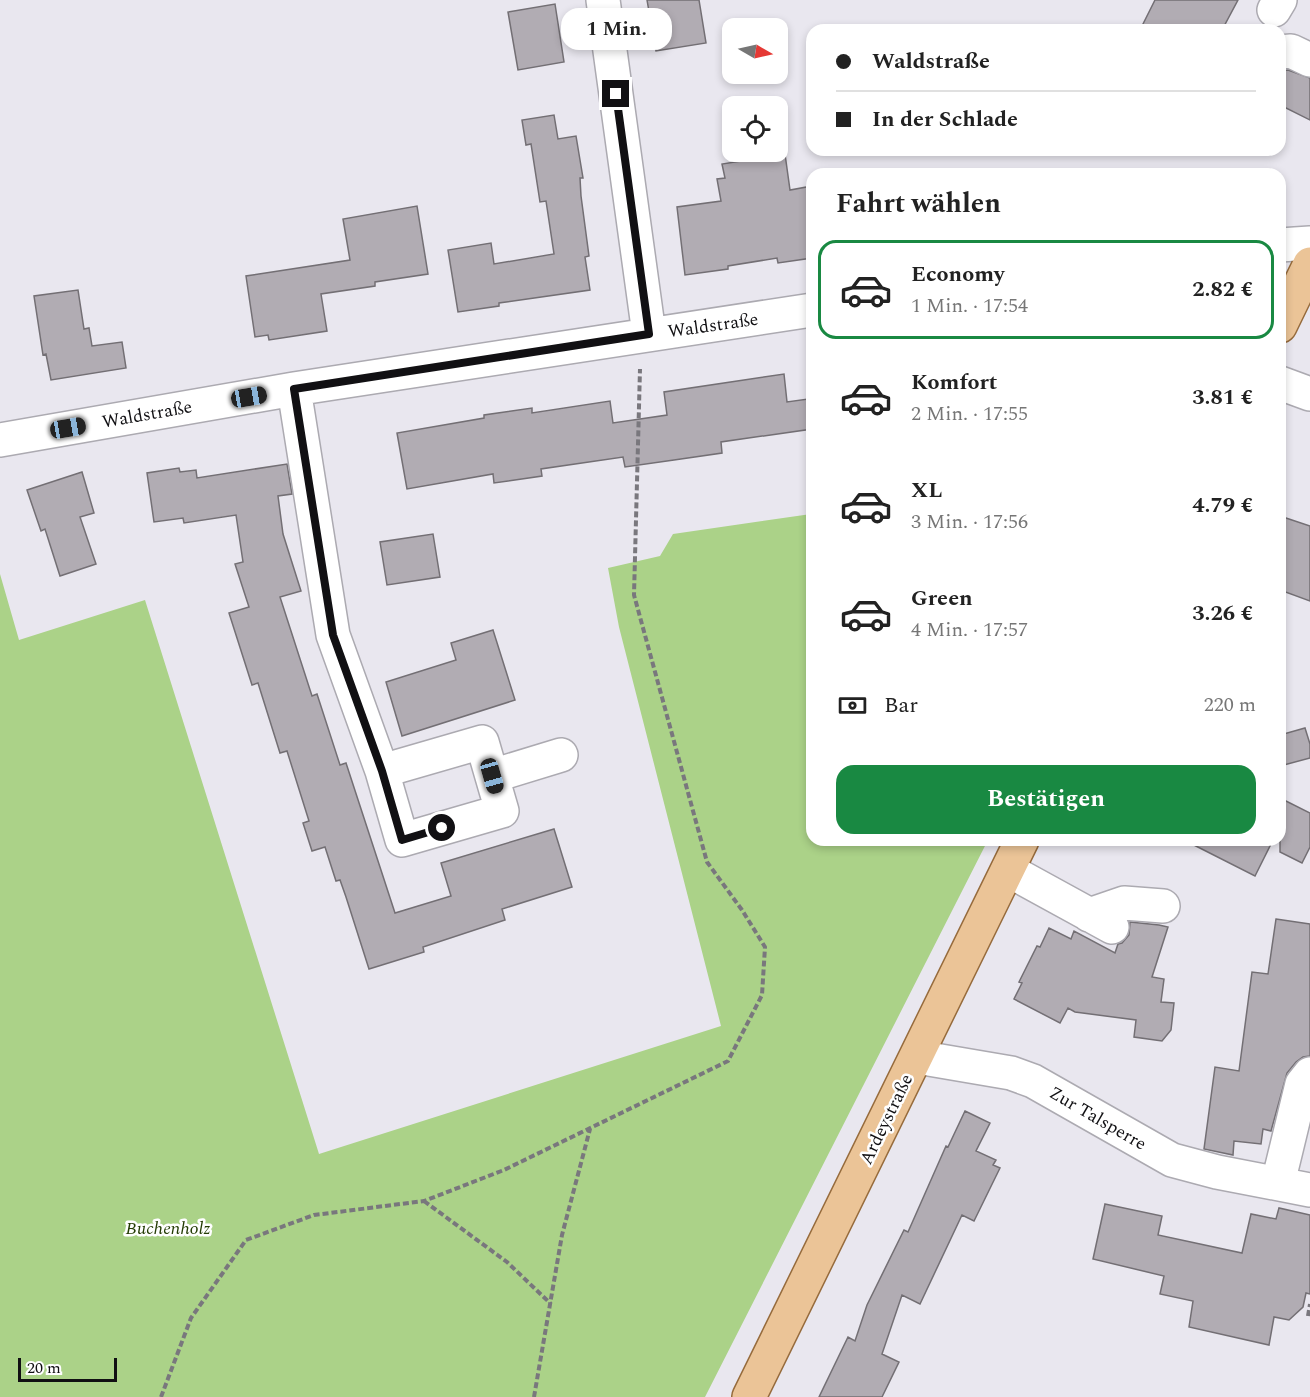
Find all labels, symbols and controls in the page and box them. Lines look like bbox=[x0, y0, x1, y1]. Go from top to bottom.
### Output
callout: 1 Min. bbox=[560, 7, 672, 49]
text: 1 Min. bbox=[586, 14, 647, 44]
north arrow bbox=[722, 18, 788, 84]
map controls bbox=[722, 18, 788, 162]
text: Waldstraße bbox=[872, 45, 990, 78]
route end bbox=[602, 80, 629, 107]
button: locate bbox=[722, 96, 788, 162]
text: In der Schlade bbox=[872, 103, 1018, 136]
text: Fahrt wählen bbox=[836, 183, 1001, 225]
text: Economy bbox=[911, 258, 1004, 291]
icon: car bbox=[839, 263, 893, 317]
text: 2.82 € bbox=[1192, 273, 1253, 306]
text: 1 Min. · 17:54 bbox=[911, 291, 1028, 321]
street label: Waldstraße bbox=[666, 306, 760, 345]
text: Komfort bbox=[911, 366, 997, 399]
icon: car bbox=[839, 371, 893, 425]
text: 3.81 € bbox=[1192, 381, 1253, 414]
car bbox=[230, 385, 268, 409]
street label: Waldstraße bbox=[100, 393, 194, 436]
text: 2 Min. · 17:55 bbox=[911, 399, 1028, 429]
car bbox=[49, 416, 87, 440]
text: XL bbox=[911, 474, 942, 507]
icon: car bbox=[839, 479, 893, 533]
text: 4.79 € bbox=[1192, 489, 1253, 522]
text: 3 Min. · 17:56 bbox=[911, 507, 1028, 537]
text: Green bbox=[911, 582, 973, 615]
icon: car bbox=[839, 587, 893, 641]
text: 3.26 € bbox=[1192, 597, 1253, 630]
text: 4 Min. · 17:57 bbox=[911, 615, 1028, 645]
icon: cash bbox=[836, 689, 869, 722]
text: Bar bbox=[884, 689, 918, 722]
text: 220 m bbox=[1204, 690, 1256, 720]
car bbox=[478, 756, 506, 796]
button: Bestätigen bbox=[836, 765, 1256, 834]
route start bbox=[428, 814, 455, 841]
street label: Ardeystraße bbox=[853, 1069, 920, 1169]
street label: Zur Talsperre bbox=[1044, 1080, 1152, 1157]
park label: Buchenholz bbox=[125, 1215, 211, 1242]
scale bar bbox=[18, 1355, 117, 1382]
text: 20 m bbox=[27, 1356, 61, 1380]

